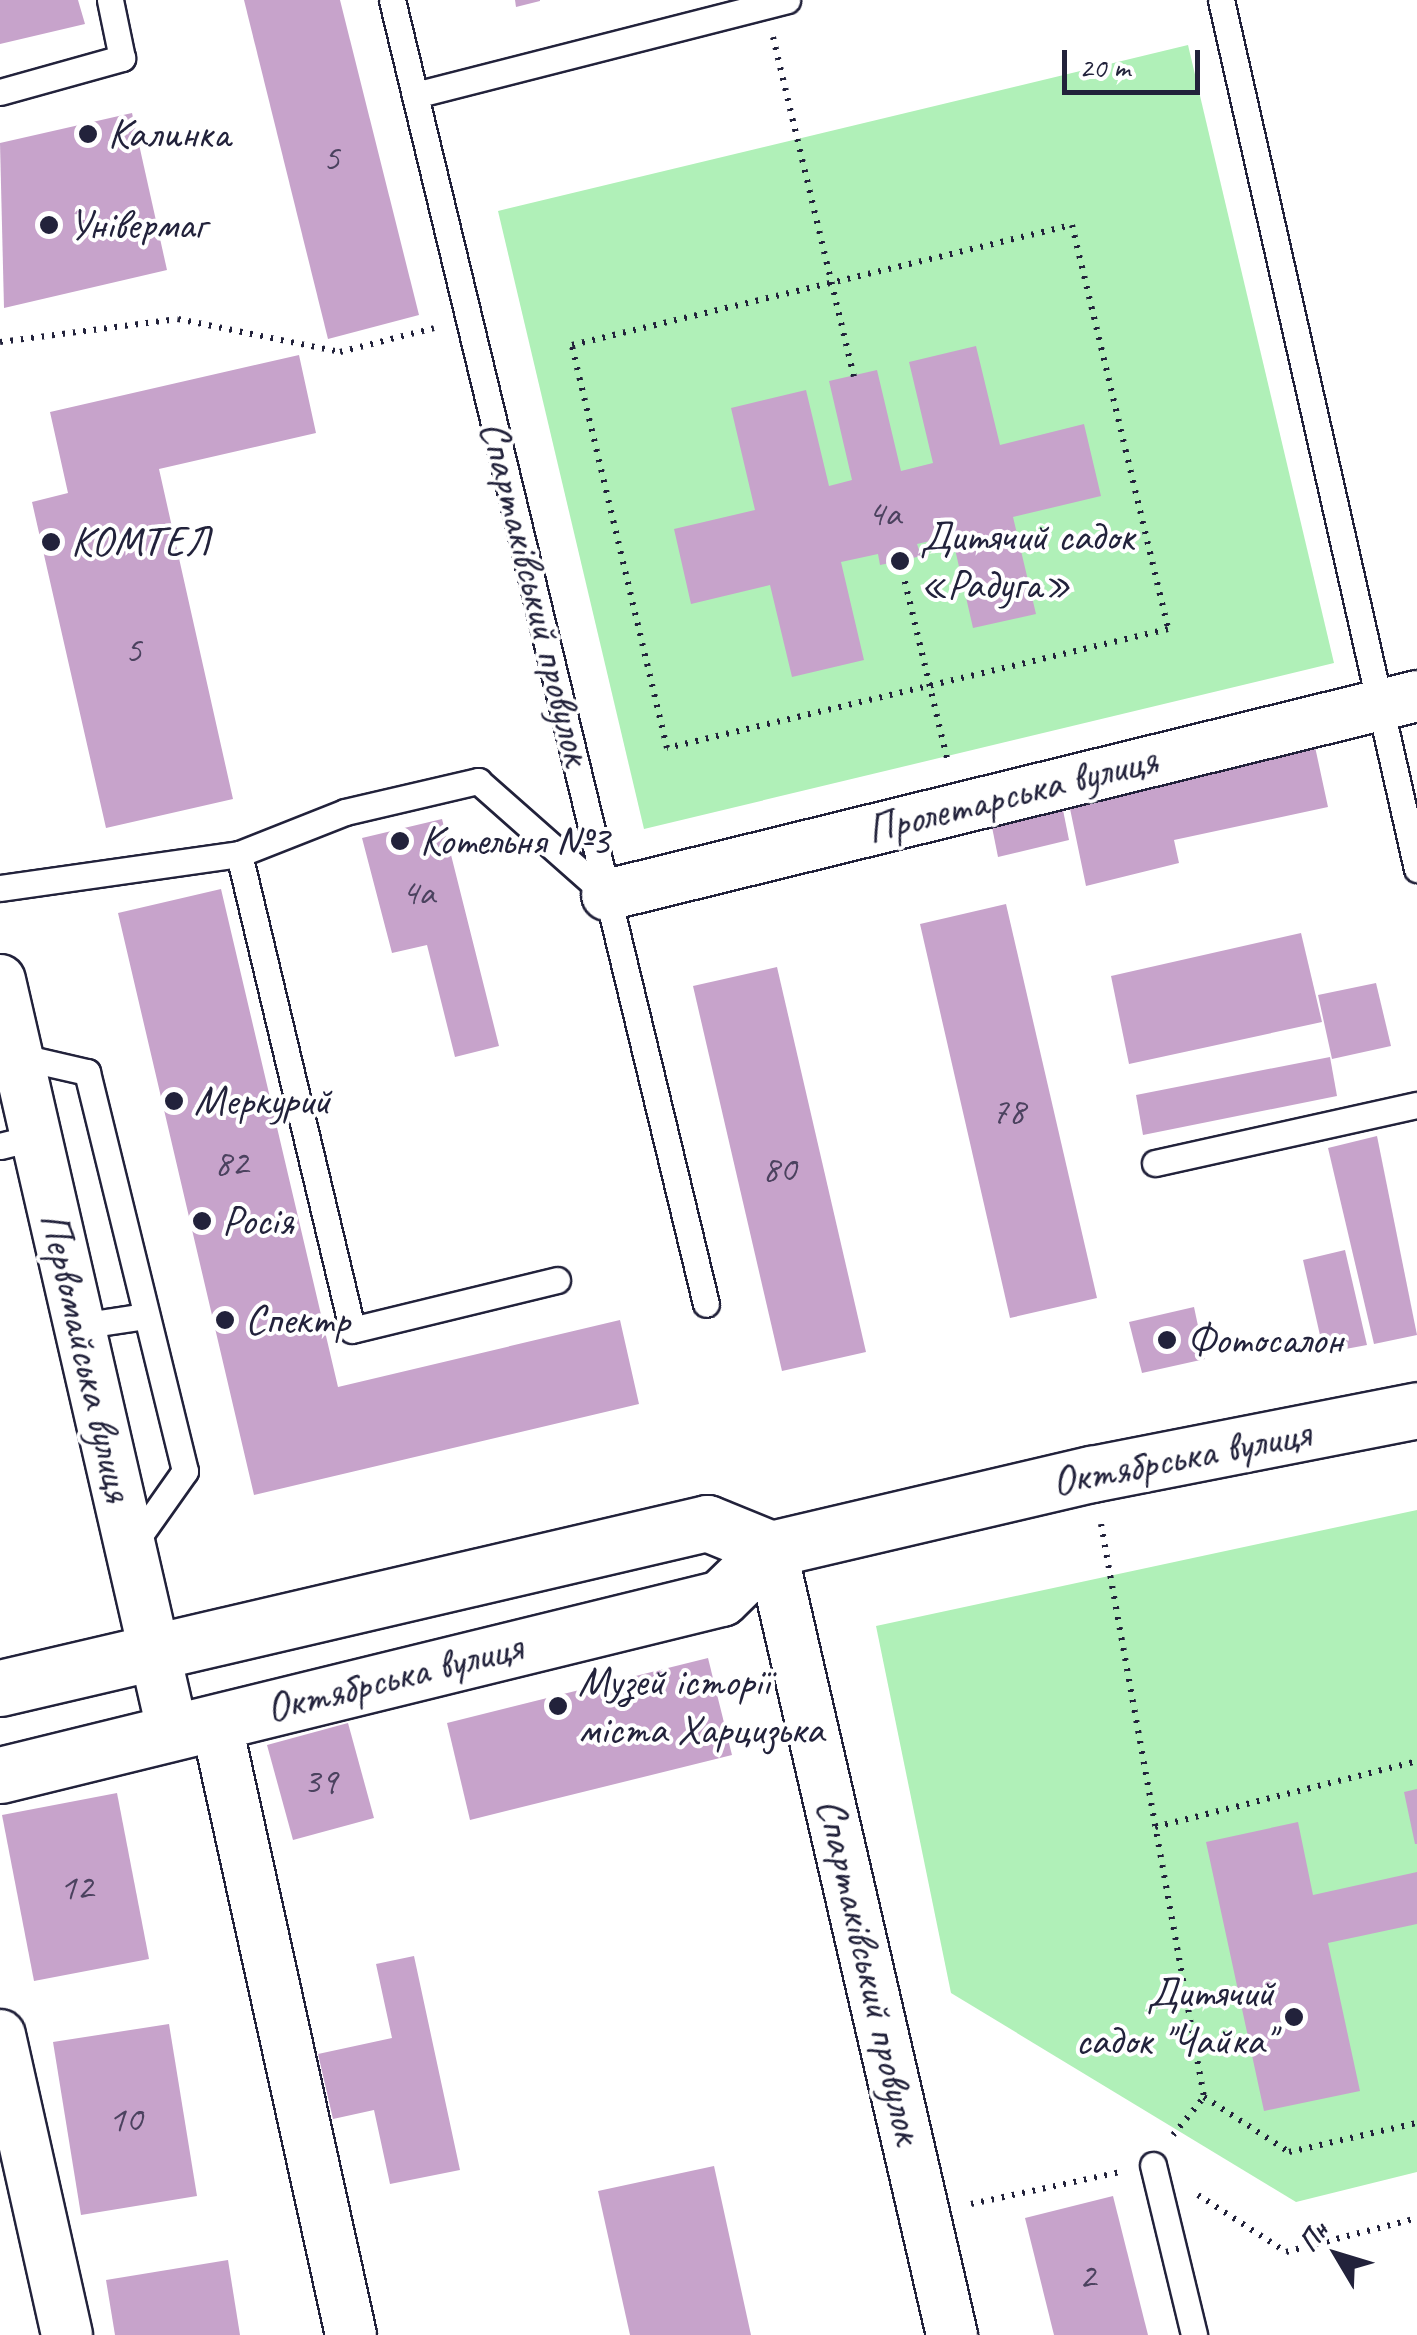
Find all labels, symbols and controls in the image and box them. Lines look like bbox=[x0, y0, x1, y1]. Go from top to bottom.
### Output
scale bar bbox=[1067, 30, 1204, 92]
text: 20 m bbox=[1079, 48, 1130, 86]
place label: Калинка bbox=[108, 109, 230, 159]
marker: Калинка bbox=[77, 123, 99, 145]
house number: 5 bbox=[322, 135, 340, 181]
place label: Універмаг bbox=[69, 200, 206, 250]
marker: Універмаг bbox=[38, 214, 60, 236]
street label: Спартаківський провулок bbox=[468, 416, 602, 770]
house number: 4а bbox=[867, 490, 901, 536]
place label: Дитячий садок «Радуга» bbox=[920, 512, 1134, 610]
place label: КОМТЕЛ bbox=[71, 517, 210, 567]
marker: КОМТЕЛ bbox=[40, 531, 62, 553]
marker: Дитячий садок «Радуга» bbox=[889, 550, 911, 572]
house number: 5 bbox=[124, 627, 142, 673]
street label: Пролетарська вулиця bbox=[861, 734, 1163, 856]
place label: Котельня №3 bbox=[420, 816, 609, 866]
marker: Котельня №3 bbox=[389, 830, 411, 852]
house number: 4а bbox=[401, 869, 435, 915]
place label: Меркурий bbox=[194, 1076, 330, 1126]
house number: 78 bbox=[991, 1088, 1025, 1134]
marker: Меркурий bbox=[163, 1090, 185, 1112]
house number: 82 bbox=[214, 1140, 248, 1186]
house number: 80 bbox=[762, 1146, 796, 1192]
place label: Росія bbox=[222, 1196, 293, 1246]
street label: Первомайська вулиця bbox=[28, 1206, 144, 1508]
marker: Росія bbox=[191, 1210, 213, 1232]
place label: Спектр bbox=[245, 1295, 350, 1345]
marker: Спектр bbox=[214, 1309, 236, 1331]
place label: Фотосалон bbox=[1187, 1315, 1343, 1365]
marker: Фотосалон bbox=[1156, 1329, 1178, 1351]
street label: Октябрська вулиця bbox=[1046, 1408, 1316, 1508]
street label: Октябрська вулиця bbox=[260, 1622, 528, 1734]
place label: Музей історії міста Харцизька bbox=[578, 1657, 826, 1755]
marker: Музей історії міста Харцизька bbox=[547, 1695, 569, 1717]
house number: 39 bbox=[303, 1758, 337, 1804]
street label: Спартаківський провулок bbox=[805, 1794, 933, 2148]
house number: 12 bbox=[59, 1864, 93, 1910]
place label: Дитячий садок "Чайка" bbox=[1075, 1968, 1274, 2066]
marker: Дитячий садок "Чайка" bbox=[1283, 2006, 1305, 2028]
house number: 10 bbox=[108, 2096, 142, 2142]
north arrow bbox=[1287, 2205, 1387, 2305]
text: Пн bbox=[1290, 2214, 1336, 2259]
house number: 2 bbox=[1078, 2253, 1096, 2299]

